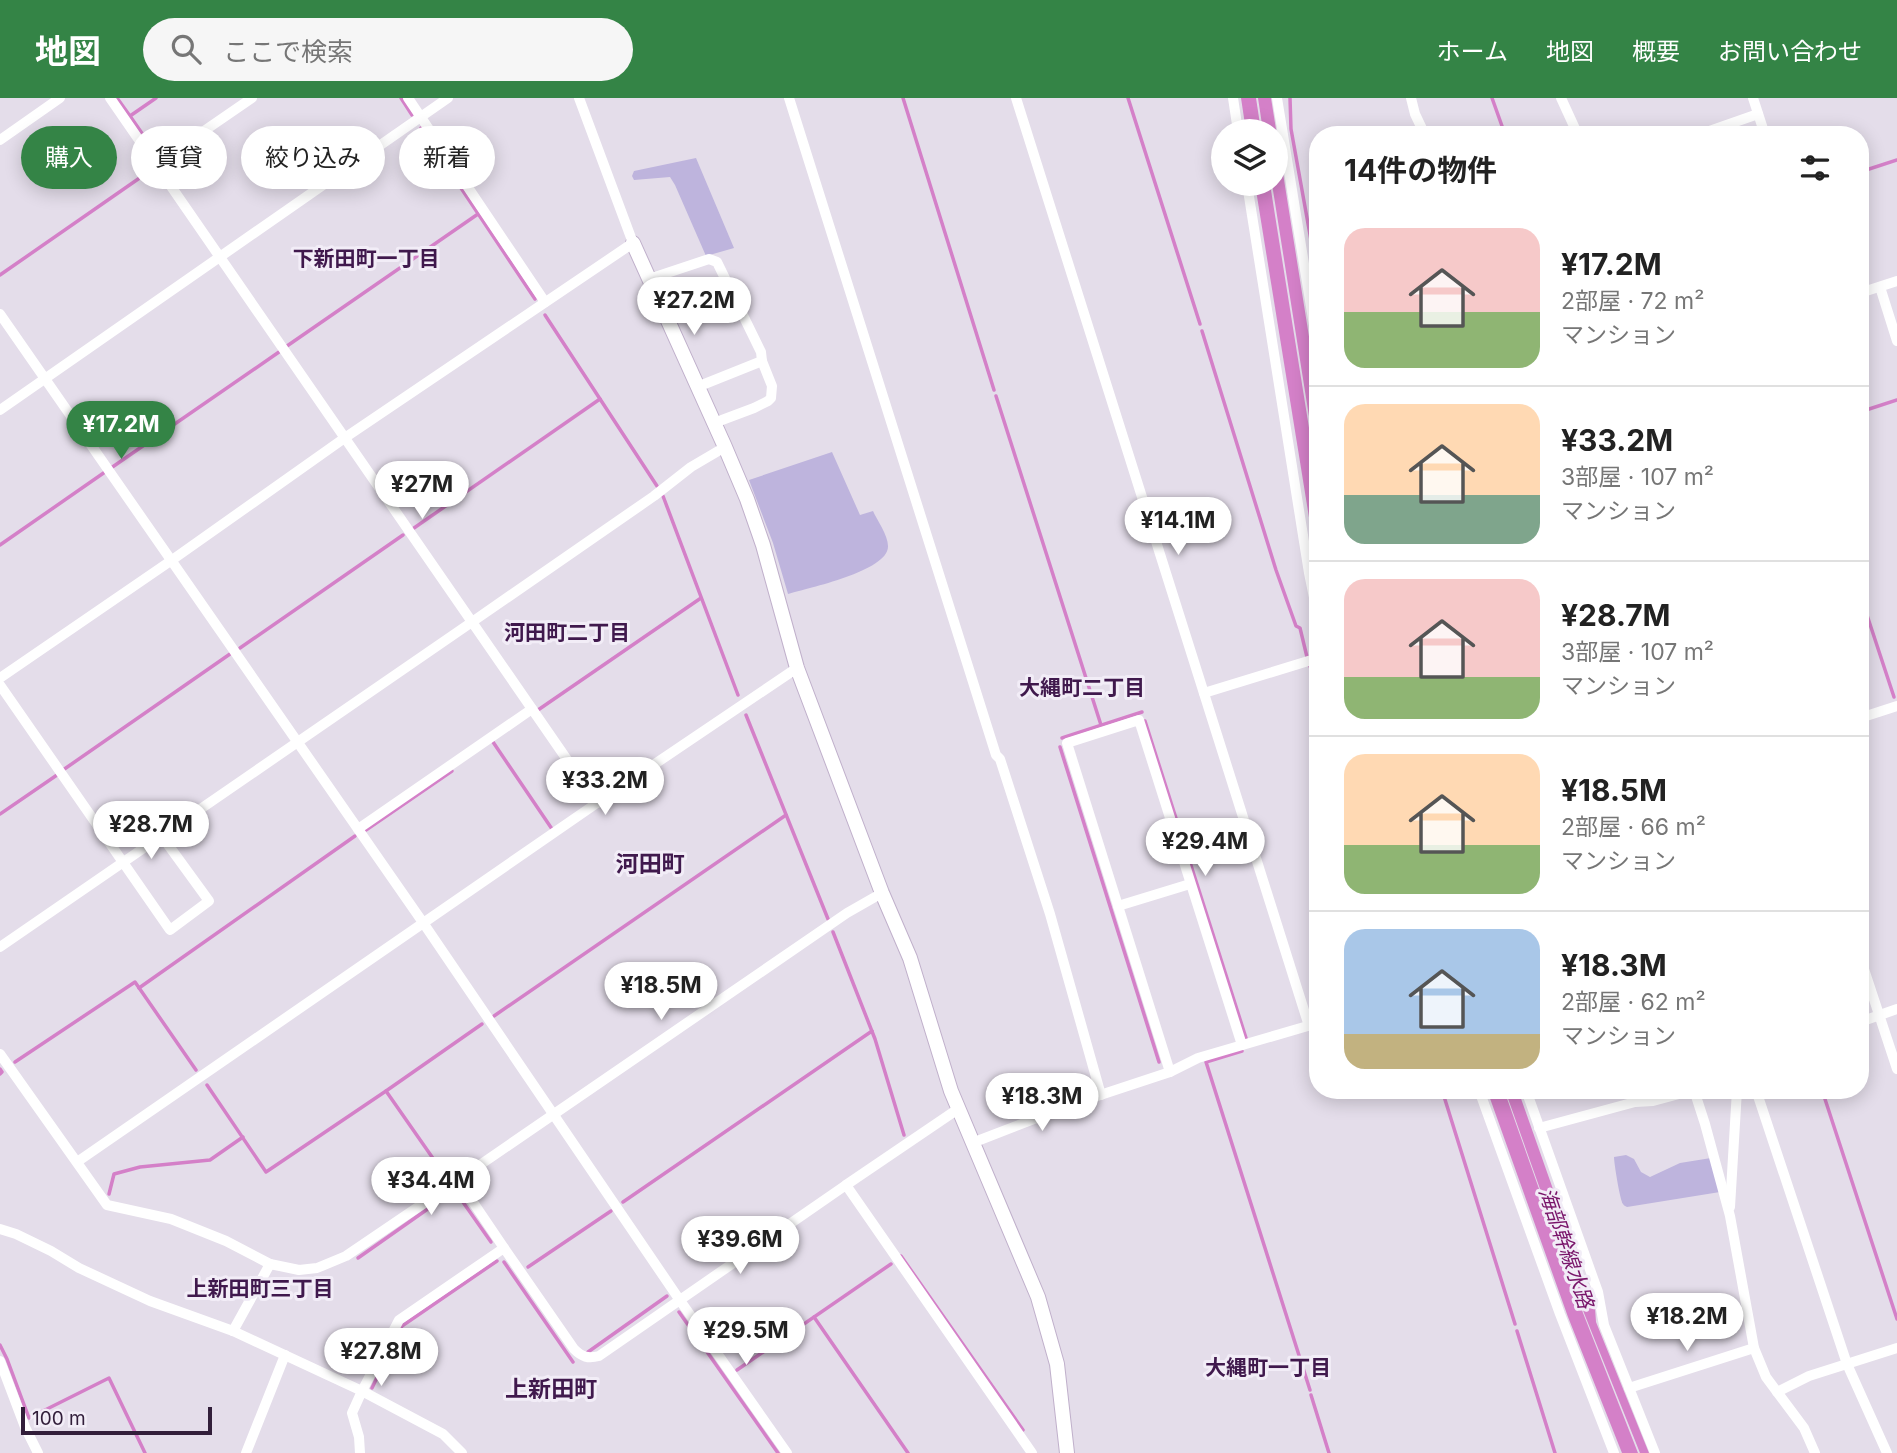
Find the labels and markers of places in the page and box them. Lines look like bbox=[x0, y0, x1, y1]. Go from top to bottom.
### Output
pin: ¥27.2M bbox=[637, 278, 751, 337]
pin: ¥17.2M bbox=[64, 402, 178, 461]
pin: ¥27M bbox=[381, 462, 463, 521]
pin: ¥14.1M bbox=[1121, 498, 1235, 557]
pin: ¥33.2M bbox=[548, 758, 662, 817]
pin: ¥28.7M bbox=[94, 802, 208, 861]
pin: ¥29.4M bbox=[1148, 818, 1262, 878]
pin: ¥18.5M bbox=[604, 962, 718, 1022]
pin: ¥18.3M bbox=[985, 1074, 1099, 1133]
pin: ¥34.4M bbox=[374, 1158, 488, 1217]
pin: ¥39.6M bbox=[683, 1216, 797, 1276]
pin: ¥18.2M bbox=[1630, 1294, 1744, 1353]
pin: ¥29.5M bbox=[689, 1308, 803, 1367]
pin: ¥27.8M bbox=[324, 1328, 438, 1388]

